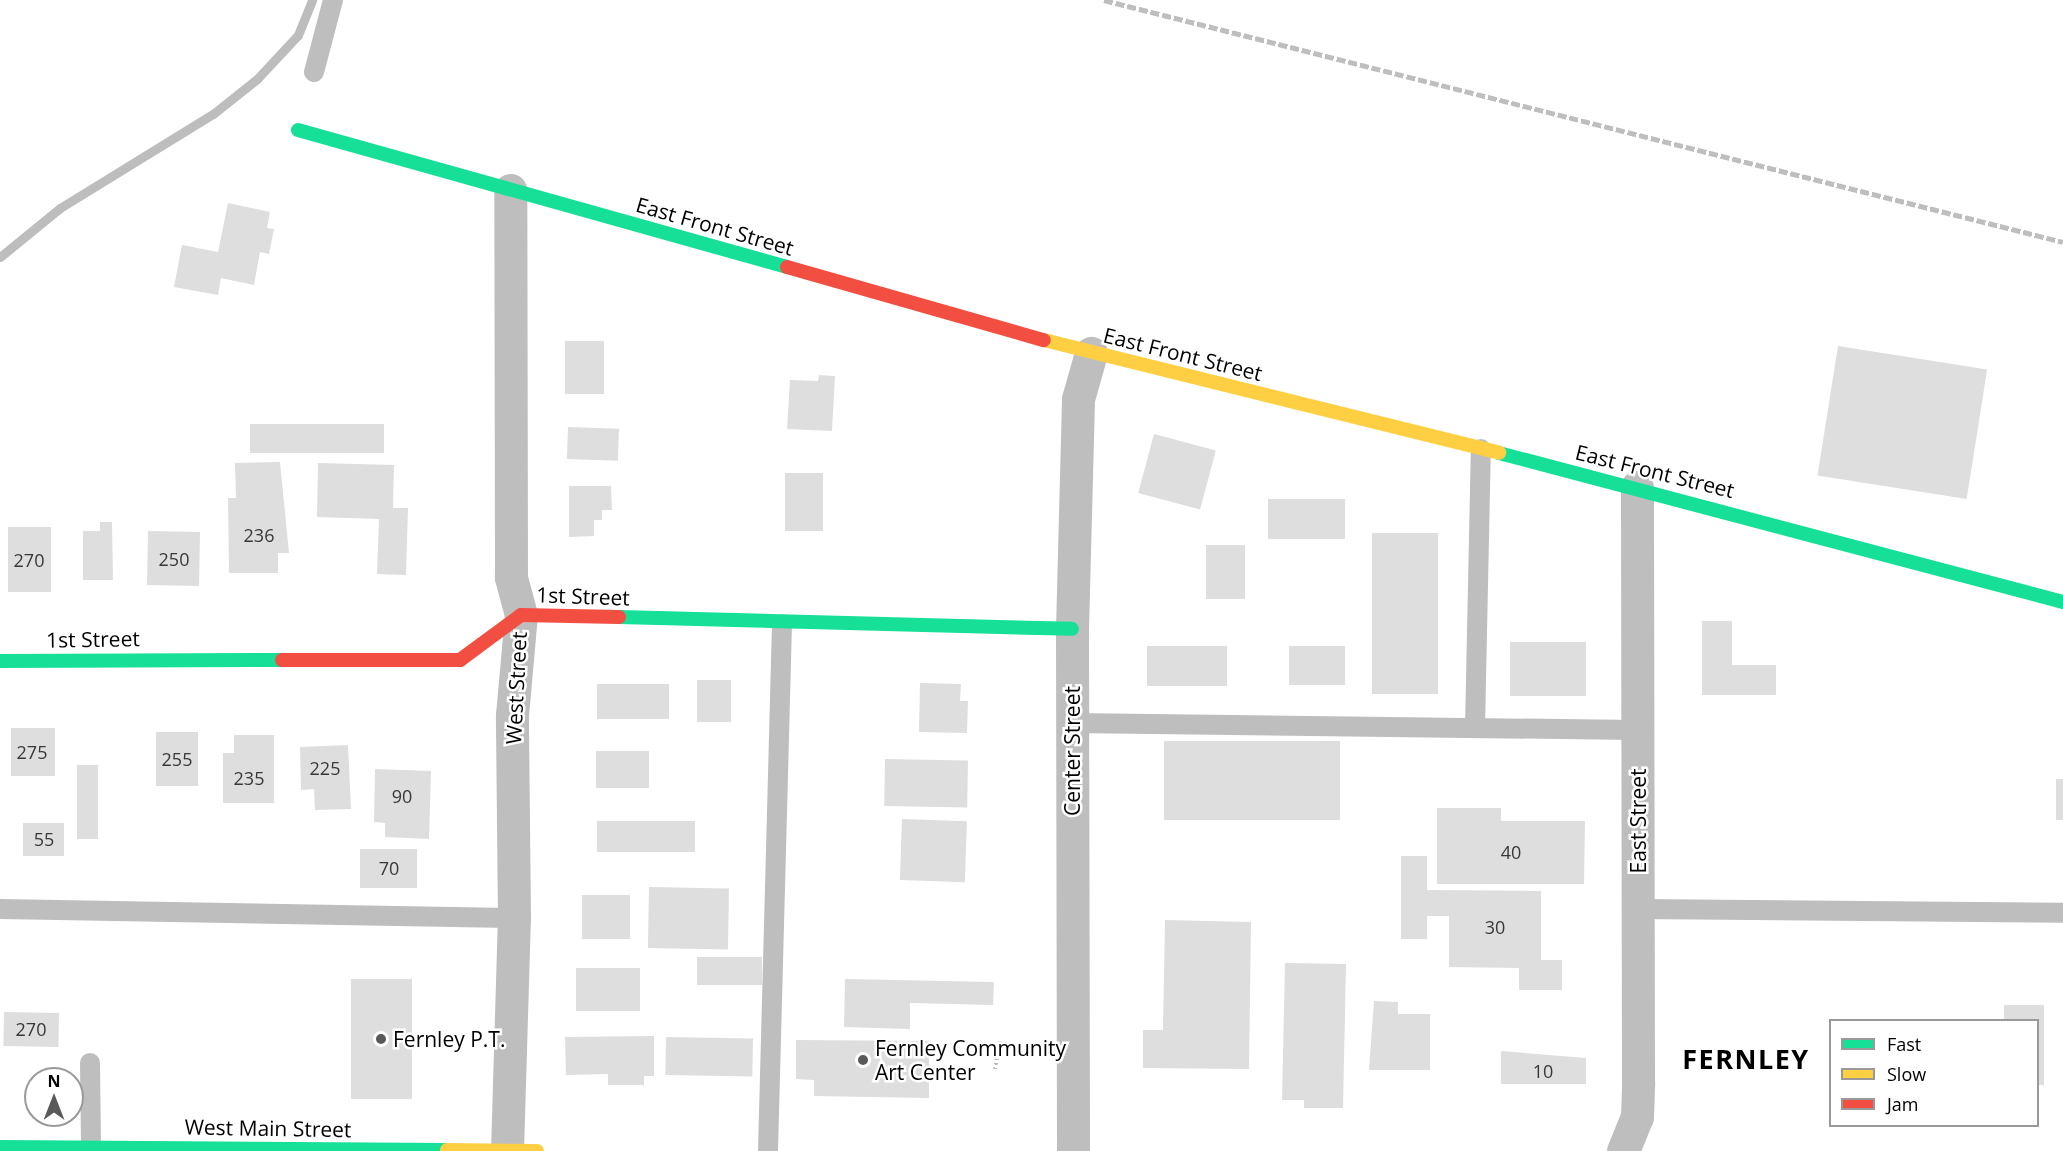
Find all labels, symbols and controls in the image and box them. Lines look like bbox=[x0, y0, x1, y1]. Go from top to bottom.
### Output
street label: East Front Street bbox=[633, 191, 797, 261]
street label: East Front Street bbox=[1101, 322, 1265, 386]
street label: East Front Street bbox=[1573, 439, 1737, 503]
house number: 236 bbox=[244, 524, 274, 546]
house number: 250 bbox=[159, 548, 189, 570]
house number: 270 bbox=[14, 549, 44, 571]
street label: 1st Street bbox=[536, 582, 630, 610]
street label: 1st Street bbox=[46, 626, 140, 652]
street label: West Street bbox=[500, 631, 532, 745]
street label: Center Street bbox=[1059, 686, 1085, 816]
house number: 275 bbox=[17, 741, 47, 763]
house number: 255 bbox=[162, 748, 192, 770]
house number: 225 bbox=[310, 757, 340, 779]
house number: 235 bbox=[234, 767, 264, 789]
street label: East Street bbox=[1625, 769, 1651, 873]
house number: 90 bbox=[392, 785, 412, 807]
house number: 55 bbox=[34, 828, 54, 850]
house number: 40 bbox=[1501, 841, 1521, 863]
house number: 70 bbox=[379, 857, 399, 879]
house number: 30 bbox=[1485, 916, 1505, 938]
house number: 270 bbox=[16, 1018, 46, 1040]
legend bbox=[1829, 1019, 2039, 1127]
place label: Fernley P.T. bbox=[393, 1026, 505, 1052]
marker: Fernley P.T. bbox=[374, 1032, 388, 1046]
text: Fast bbox=[1887, 1032, 1921, 1056]
place label: Fernley Community Art Center bbox=[875, 1035, 1066, 1085]
district label: FERNLEY bbox=[1682, 1043, 1810, 1075]
marker: Fernley Community Art Center bbox=[856, 1053, 870, 1067]
house number: 10 bbox=[1533, 1060, 1553, 1082]
text: Slow bbox=[1887, 1062, 1926, 1086]
north arrow bbox=[24, 1067, 84, 1127]
text: N bbox=[47, 1070, 61, 1092]
text: Jam bbox=[1887, 1092, 1919, 1116]
street label: West Main Street bbox=[184, 1114, 352, 1142]

